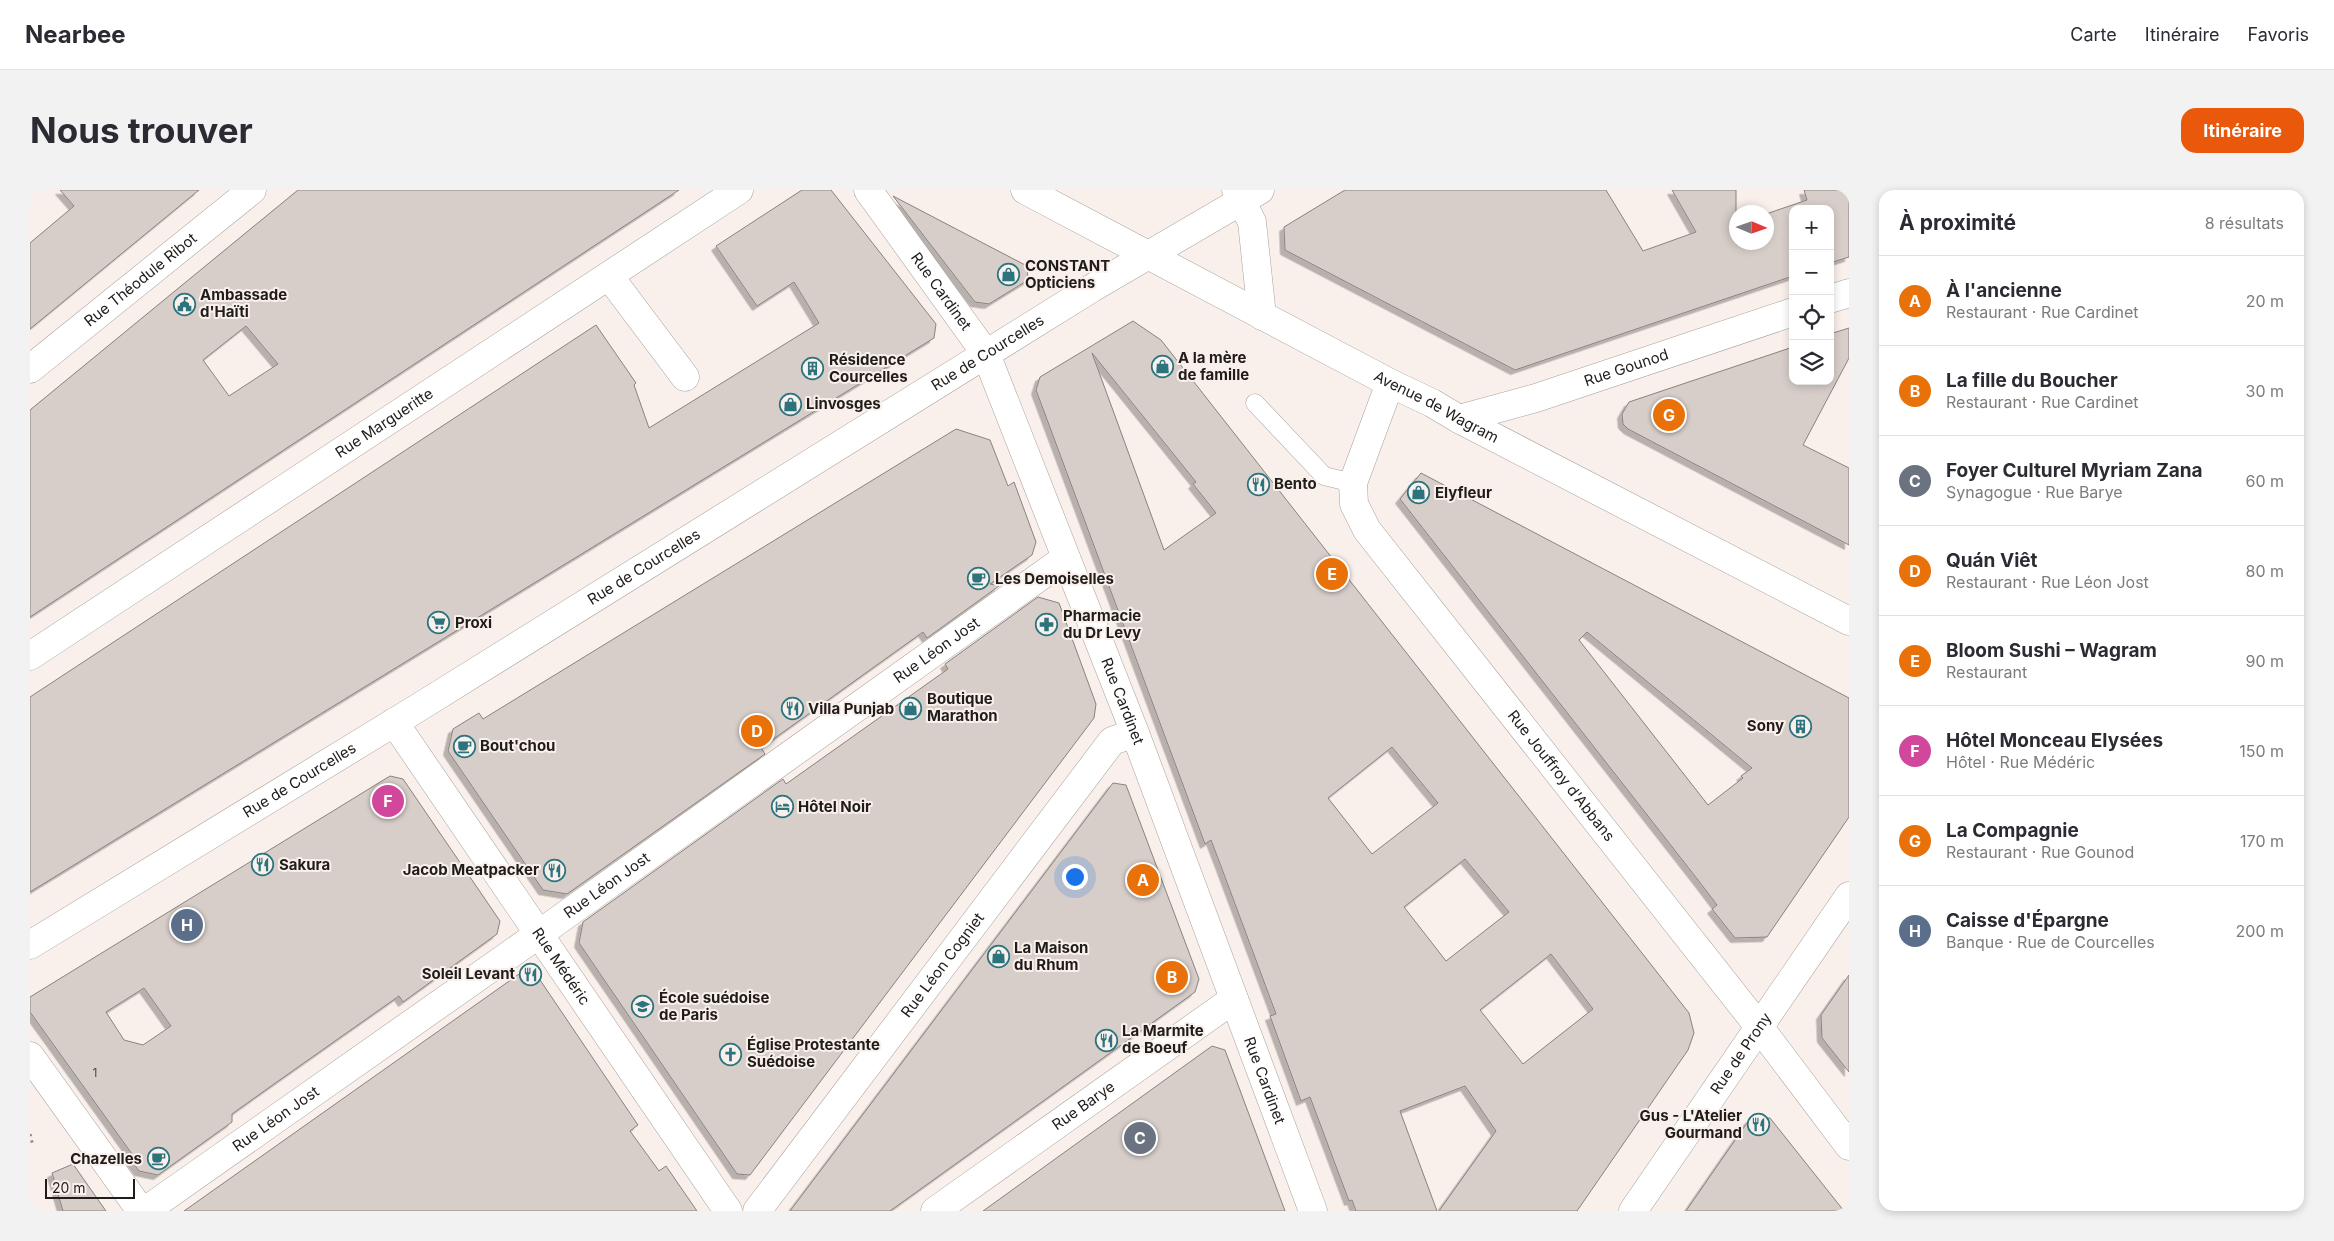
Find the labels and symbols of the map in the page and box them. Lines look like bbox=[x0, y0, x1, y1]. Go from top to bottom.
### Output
north arrow bbox=[1729, 205, 1774, 250]
street label: Rue Théodule Ribot bbox=[80, 228, 200, 330]
street label: Rue Cardinet bbox=[907, 248, 976, 334]
place label: CONSTANT Opticiens bbox=[1025, 256, 1110, 292]
shop icon: CONSTANT Opticiens bbox=[997, 263, 1021, 287]
place label: Ambassade d'Haïti bbox=[200, 285, 287, 321]
public building icon: Ambassade d'Haïti bbox=[172, 292, 196, 316]
street label: Rue de Courcelles bbox=[928, 310, 1047, 395]
street label: Rue Gounod bbox=[1582, 344, 1671, 390]
place label: A la mère de famille bbox=[1178, 348, 1249, 384]
place label: Résidence Courcelles bbox=[829, 350, 908, 386]
shop icon: A la mère de famille bbox=[1150, 355, 1174, 379]
building icon: Résidence Courcelles bbox=[801, 357, 825, 381]
street label: Avenue de Wagram bbox=[1371, 366, 1502, 447]
street label: Rue Margueritte bbox=[331, 384, 437, 462]
shop icon: Linvosges bbox=[778, 392, 802, 416]
place label: Linvosges bbox=[806, 394, 881, 413]
pin: G bbox=[1653, 396, 1685, 434]
restaurant icon: Bento bbox=[1246, 472, 1270, 496]
place label: Bento bbox=[1274, 474, 1317, 493]
shop icon: Elyfleur bbox=[1407, 481, 1431, 505]
place label: Elyfleur bbox=[1435, 483, 1492, 502]
street label: Rue de Courcelles bbox=[584, 524, 704, 609]
pin: E bbox=[1316, 555, 1348, 593]
cafe icon: Les Demoiselles bbox=[967, 567, 991, 591]
place label: Les Demoiselles bbox=[995, 569, 1114, 588]
place label: Pharmacie du Dr Levy bbox=[1063, 606, 1141, 642]
supermarket icon: Proxi bbox=[427, 611, 451, 635]
place label: Proxi bbox=[455, 613, 492, 632]
street label: Rue Léon Jost bbox=[890, 613, 983, 687]
pharmacy icon: Pharmacie du Dr Levy bbox=[1035, 613, 1059, 637]
street label: Rue Cardinet bbox=[1097, 655, 1148, 747]
place label: Boutique Marathon bbox=[927, 689, 998, 725]
shop icon: Boutique Marathon bbox=[899, 696, 923, 720]
restaurant icon: Villa Punjab bbox=[780, 697, 804, 721]
place label: Villa Punjab bbox=[808, 699, 894, 718]
street label: Rue Jouffroy d'Abbans bbox=[1504, 706, 1619, 845]
pin: D bbox=[741, 712, 773, 750]
building icon: Sony bbox=[1788, 714, 1812, 738]
place label: Sony bbox=[1747, 716, 1784, 735]
cafe icon: Bout'chou bbox=[452, 734, 476, 758]
place label: Bout'chou bbox=[480, 736, 555, 755]
street label: Rue de Courcelles bbox=[239, 738, 359, 822]
pin: F bbox=[372, 782, 404, 820]
hotel icon: Hôtel Noir bbox=[770, 795, 794, 819]
place label: Hôtel Noir bbox=[798, 797, 871, 816]
street label: Rue Léon Jost bbox=[560, 848, 653, 922]
restaurant icon: Sakura bbox=[251, 853, 275, 877]
place label: Sakura bbox=[279, 855, 330, 874]
restaurant icon: Jacob Meatpacker bbox=[543, 858, 567, 882]
place label: Jacob Meatpacker bbox=[403, 860, 539, 879]
pin: A bbox=[1127, 861, 1159, 899]
your location bbox=[1062, 864, 1088, 890]
pin: H bbox=[171, 906, 203, 944]
street label: Rue Léon Cogniet bbox=[897, 909, 988, 1021]
street label: Rue Médéric bbox=[528, 924, 595, 1009]
place label: La Maison du Rhum bbox=[1014, 938, 1088, 974]
shop icon: La Maison du Rhum bbox=[986, 945, 1010, 969]
pin: B bbox=[1156, 958, 1188, 996]
restaurant icon: Soleil Levant bbox=[519, 962, 543, 986]
place label: Soleil Levant bbox=[422, 964, 515, 983]
place label: École suédoise de Paris bbox=[659, 988, 769, 1024]
school or university icon: École suédoise de Paris bbox=[631, 995, 655, 1019]
street label: Rue de Prony bbox=[1706, 1008, 1776, 1098]
place label: La Marmite de Boeuf bbox=[1122, 1021, 1204, 1057]
restaurant icon: La Marmite de Boeuf bbox=[1094, 1028, 1118, 1052]
street label: Rue Cardinet bbox=[1240, 1034, 1290, 1127]
place label: Église Protestante Suédoise bbox=[747, 1035, 880, 1071]
church icon: Église Protestante Suédoise bbox=[719, 1042, 743, 1066]
house number: 1 bbox=[93, 1065, 97, 1080]
street label: Rue Barye bbox=[1048, 1077, 1118, 1134]
street label: Rue Léon Jost bbox=[229, 1082, 323, 1155]
place label: Gus - L'Atelier Gourmand bbox=[1640, 1106, 1742, 1142]
restaurant icon: Gus - L'Atelier Gourmand bbox=[1746, 1113, 1770, 1137]
pin: C bbox=[1124, 1119, 1156, 1157]
cafe icon: Chazelles bbox=[146, 1147, 170, 1171]
place label: Chazelles bbox=[70, 1149, 142, 1168]
scale bar bbox=[45, 1176, 135, 1199]

